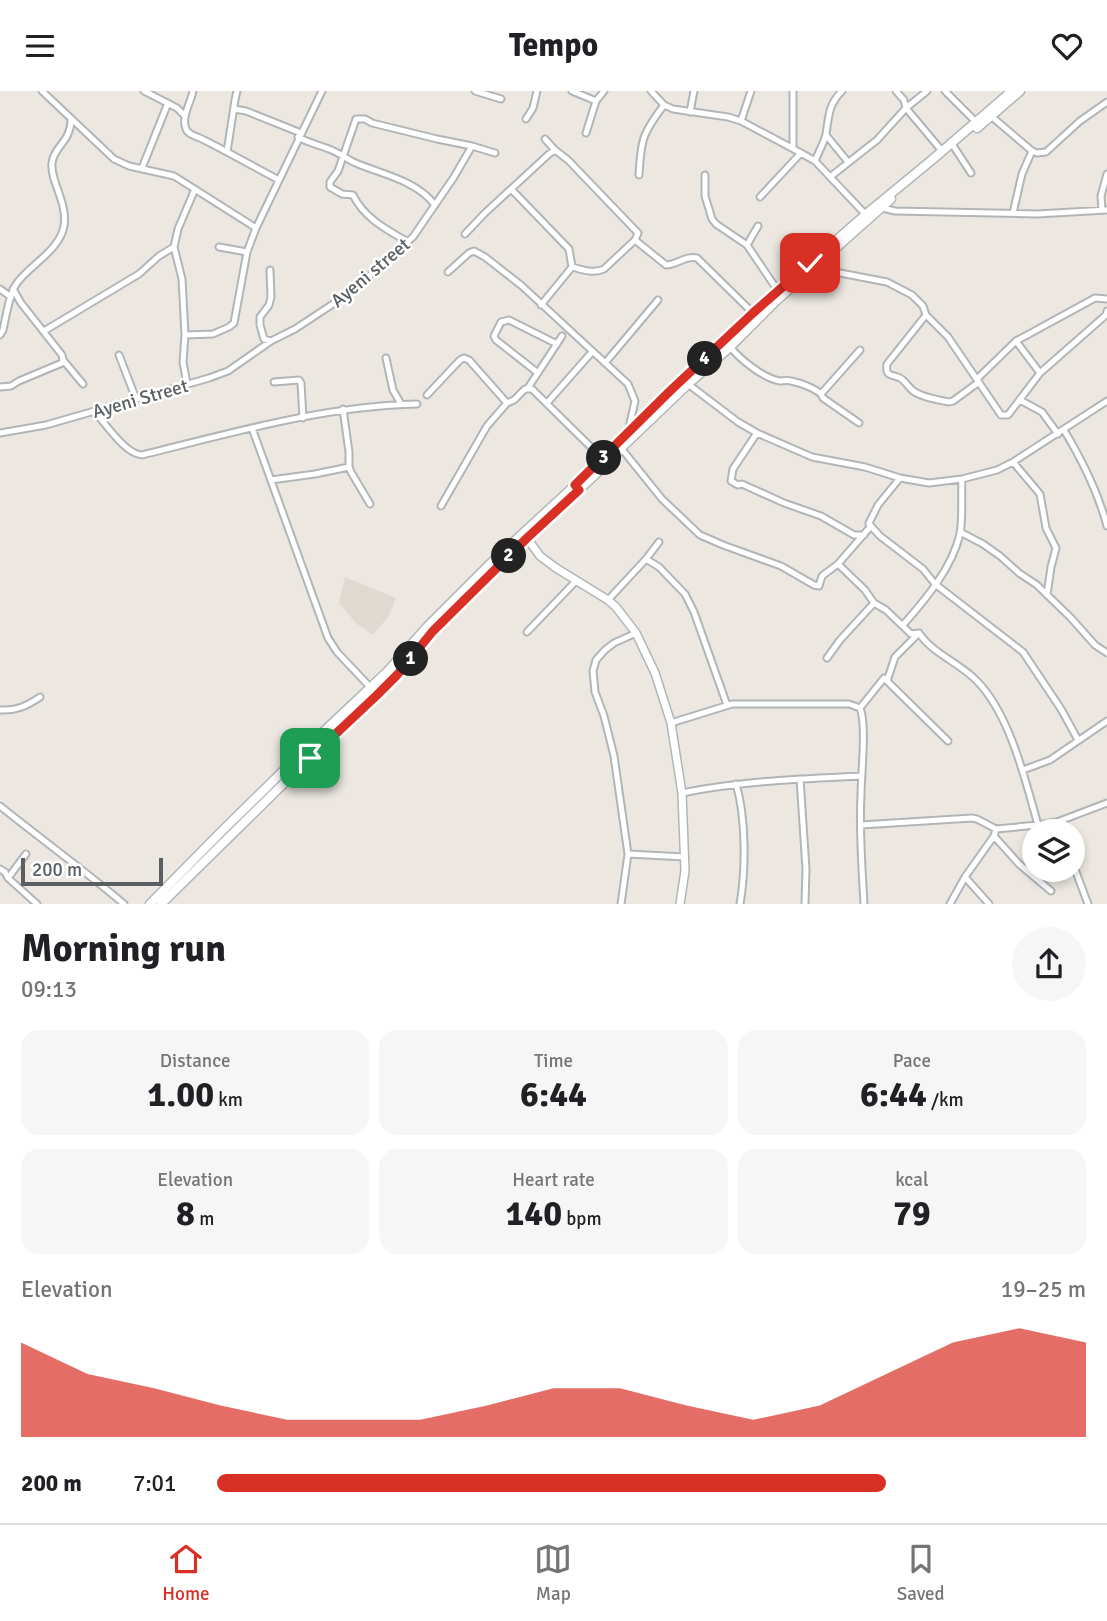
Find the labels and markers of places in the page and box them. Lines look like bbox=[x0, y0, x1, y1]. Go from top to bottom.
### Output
pin bbox=[780, 233, 840, 293]
pin: 4 bbox=[688, 341, 722, 377]
pin: 3 bbox=[586, 441, 622, 475]
pin: 2 bbox=[491, 539, 526, 573]
pin: 1 bbox=[394, 641, 428, 677]
pin bbox=[280, 728, 340, 788]

